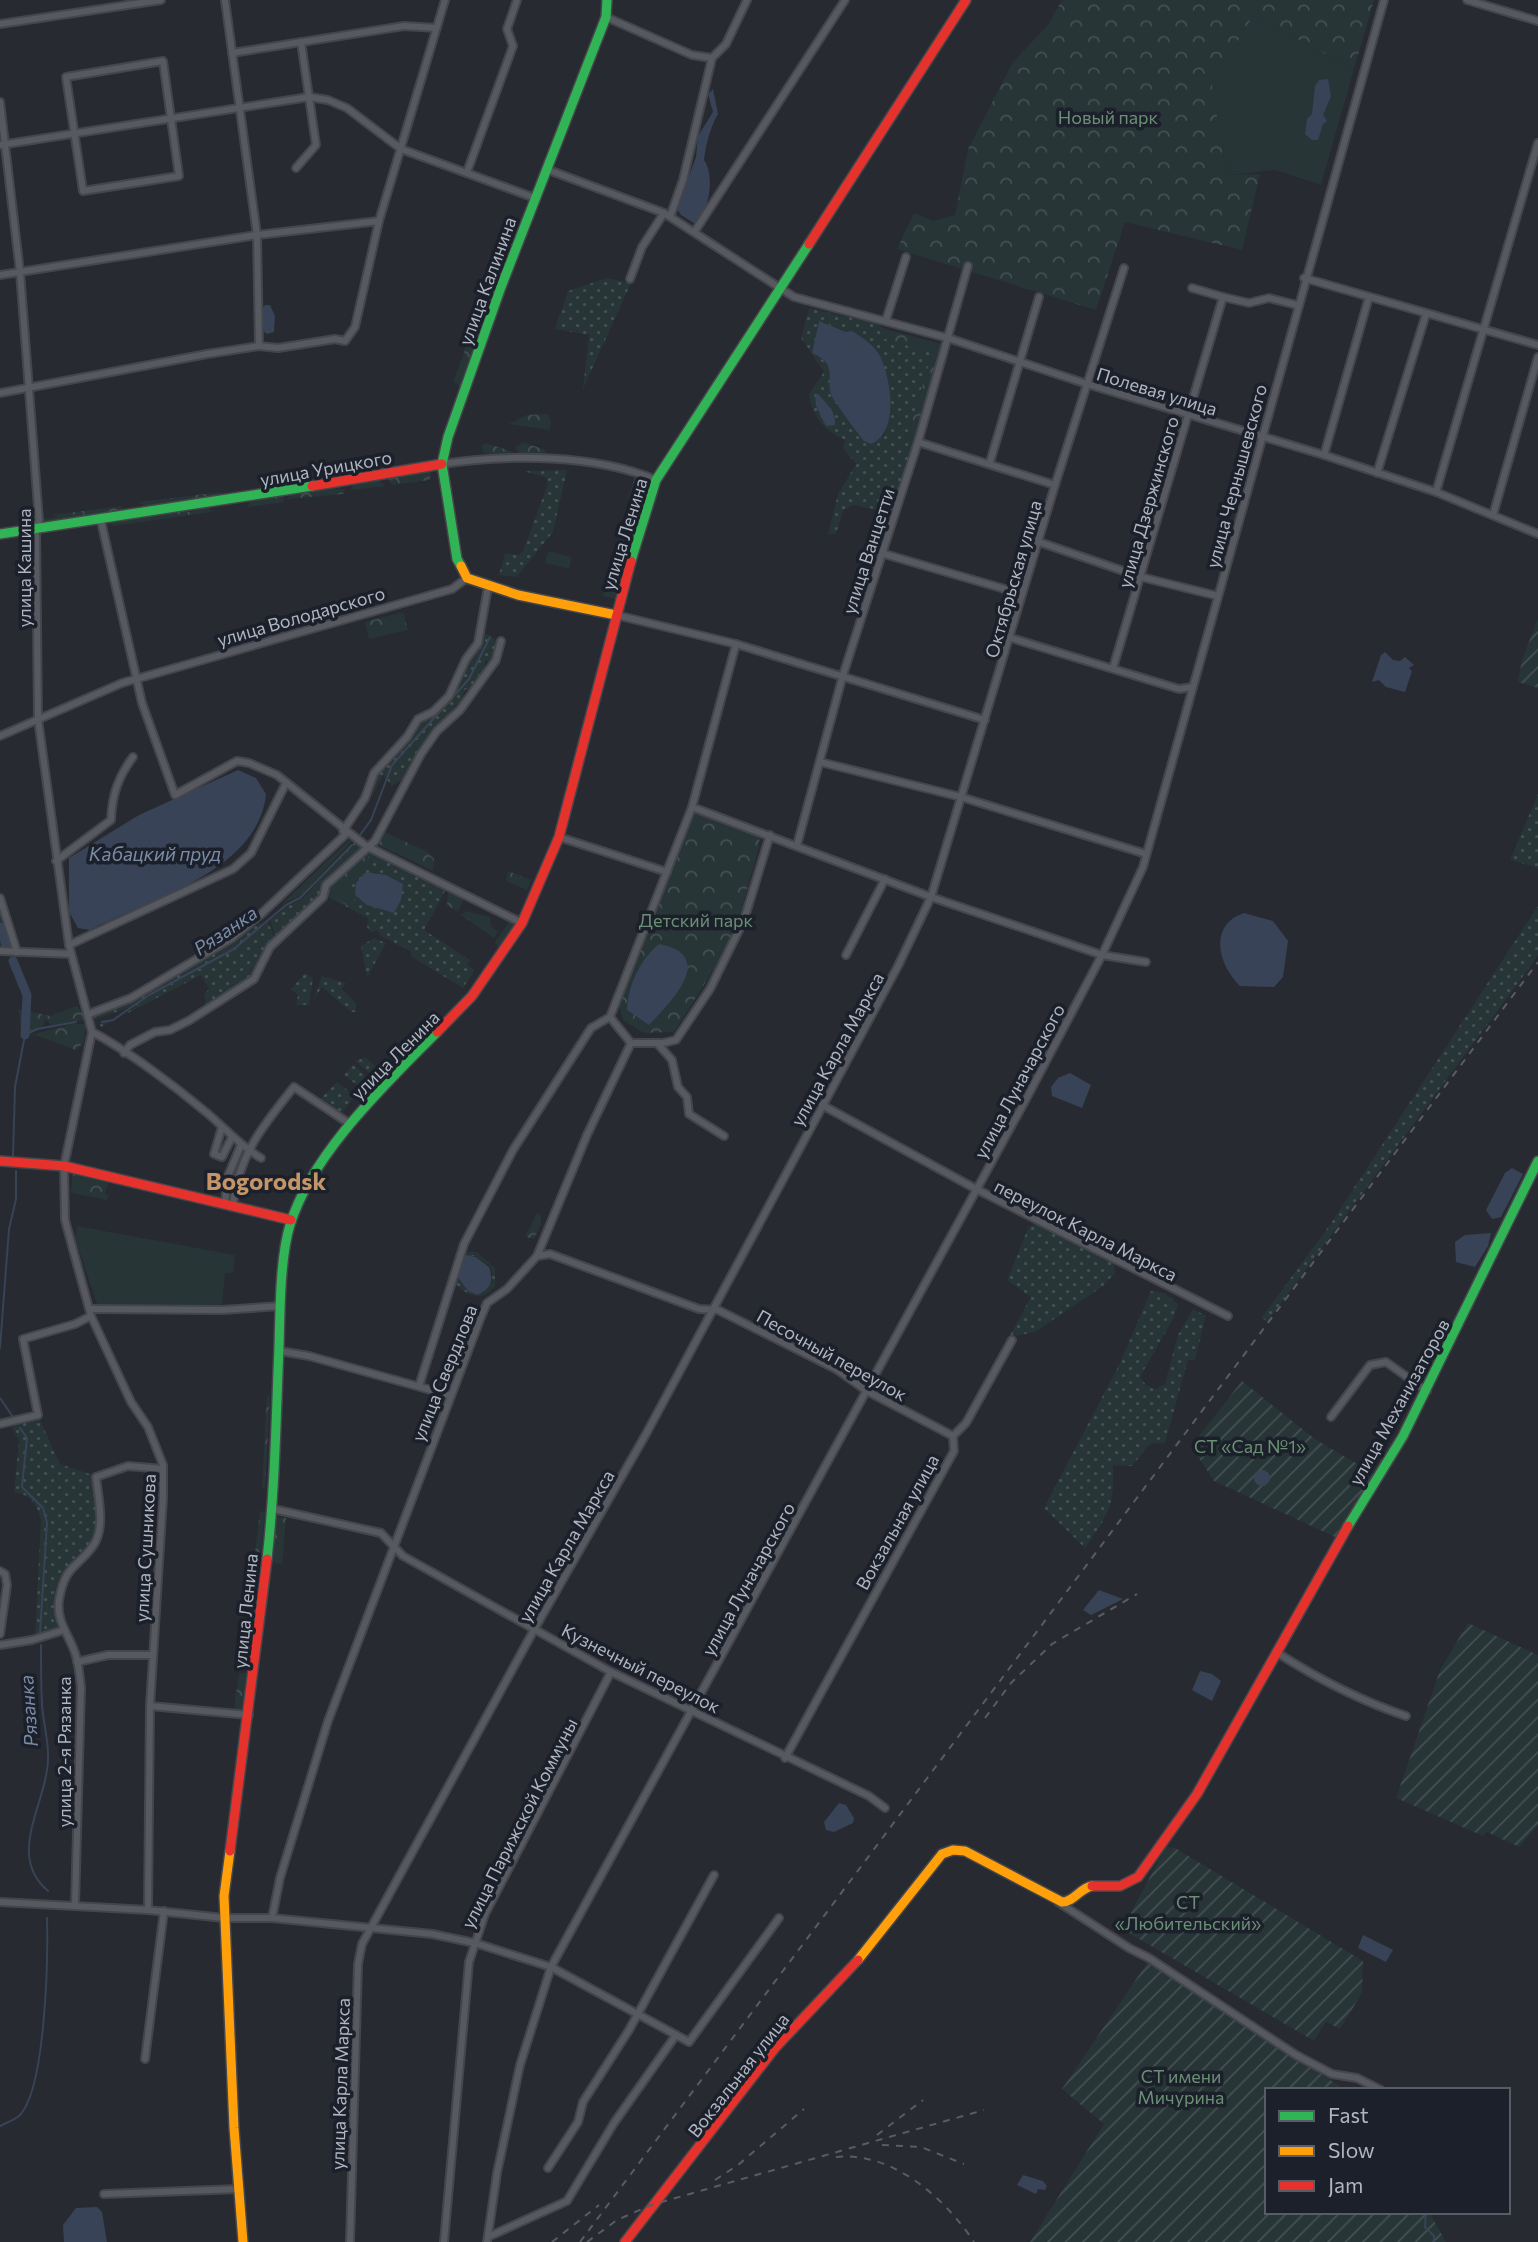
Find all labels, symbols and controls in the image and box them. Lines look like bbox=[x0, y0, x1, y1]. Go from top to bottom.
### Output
park label: Новый парк bbox=[1058, 106, 1159, 128]
street label: улица Калинина bbox=[454, 214, 520, 348]
street label: Полевая улица bbox=[1094, 362, 1220, 420]
street label: улица Чернышевского bbox=[1201, 382, 1271, 570]
street label: улица Дзержинского bbox=[1113, 414, 1183, 590]
street label: улица Урицкого bbox=[258, 446, 394, 490]
street label: улица Ленина bbox=[597, 475, 651, 593]
street label: улица Ванцетти bbox=[837, 485, 899, 617]
street label: Октябрьская улица bbox=[980, 498, 1046, 660]
street label: улица Кашина bbox=[13, 509, 35, 627]
street label: улица Володарского bbox=[214, 581, 388, 651]
water label: Кабацкий пруд bbox=[89, 842, 221, 865]
water label: Рязанка bbox=[189, 900, 261, 960]
park label: Детский парк bbox=[639, 909, 754, 931]
street label: улица Карла Маркса bbox=[786, 968, 888, 1130]
street label: улица Луначарского bbox=[969, 1000, 1069, 1162]
street label: улица Ленина bbox=[346, 1006, 444, 1104]
district label: Bogorodsk bbox=[206, 1166, 326, 1195]
street label: переулок Карла Маркса bbox=[991, 1174, 1181, 1286]
street label: улица Свердлова bbox=[407, 1301, 481, 1445]
street label: Песочный переулок bbox=[753, 1305, 911, 1406]
street label: улица Механизаторов bbox=[1344, 1315, 1454, 1489]
park label: СТ «Сад №1» bbox=[1194, 1435, 1306, 1457]
street label: Вокзальная улица bbox=[851, 1450, 943, 1594]
street label: улица Карла Маркса bbox=[513, 1466, 619, 1626]
street label: улица Сушникова bbox=[130, 1473, 160, 1623]
street label: улица Луначарского bbox=[697, 1498, 799, 1660]
street label: улица Ленина bbox=[228, 1552, 262, 1670]
street label: Кузнечный переулок bbox=[558, 1618, 724, 1718]
water label: Рязанка bbox=[14, 1674, 42, 1748]
street label: улица 2-я Рязанка bbox=[53, 1676, 75, 1828]
street label: улица Парижской Коммуны bbox=[456, 1714, 582, 1932]
park label: СТ «Любительский» bbox=[1115, 1891, 1261, 1934]
street label: улица Карла Маркса bbox=[326, 1998, 354, 2170]
street label: Вокзальная улица bbox=[683, 2009, 793, 2141]
park label: СТ имени Мичурина bbox=[1138, 2065, 1224, 2108]
legend bbox=[1265, 2088, 1510, 2214]
text: Fast bbox=[1328, 2102, 1369, 2127]
text: Slow bbox=[1328, 2137, 1375, 2162]
text: Jam bbox=[1328, 2172, 1363, 2197]

